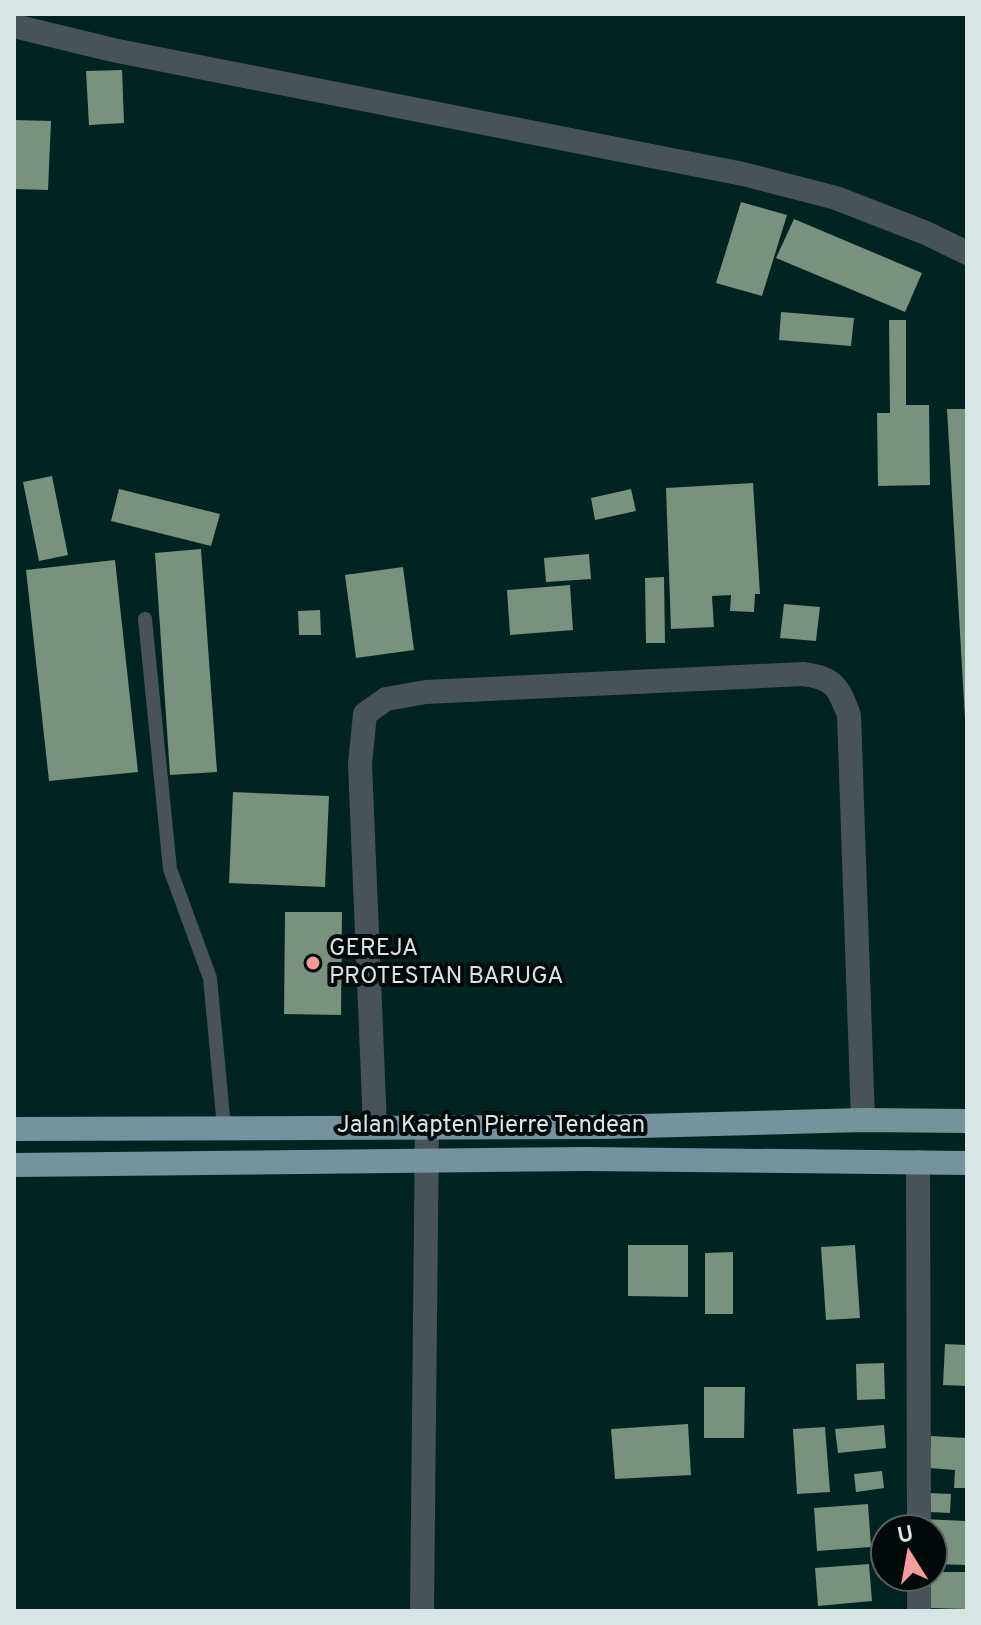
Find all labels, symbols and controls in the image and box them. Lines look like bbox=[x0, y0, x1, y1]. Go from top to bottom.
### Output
place label: GEREJA PROTESTAN BARUGA bbox=[329, 934, 564, 992]
marker: GEREJA PROTESTAN BARUGA bbox=[304, 954, 322, 972]
street label: Jalan Kapten Pierre Tendean bbox=[337, 1111, 645, 1141]
north arrow bbox=[869, 1513, 949, 1593]
text: U bbox=[895, 1521, 916, 1551]

